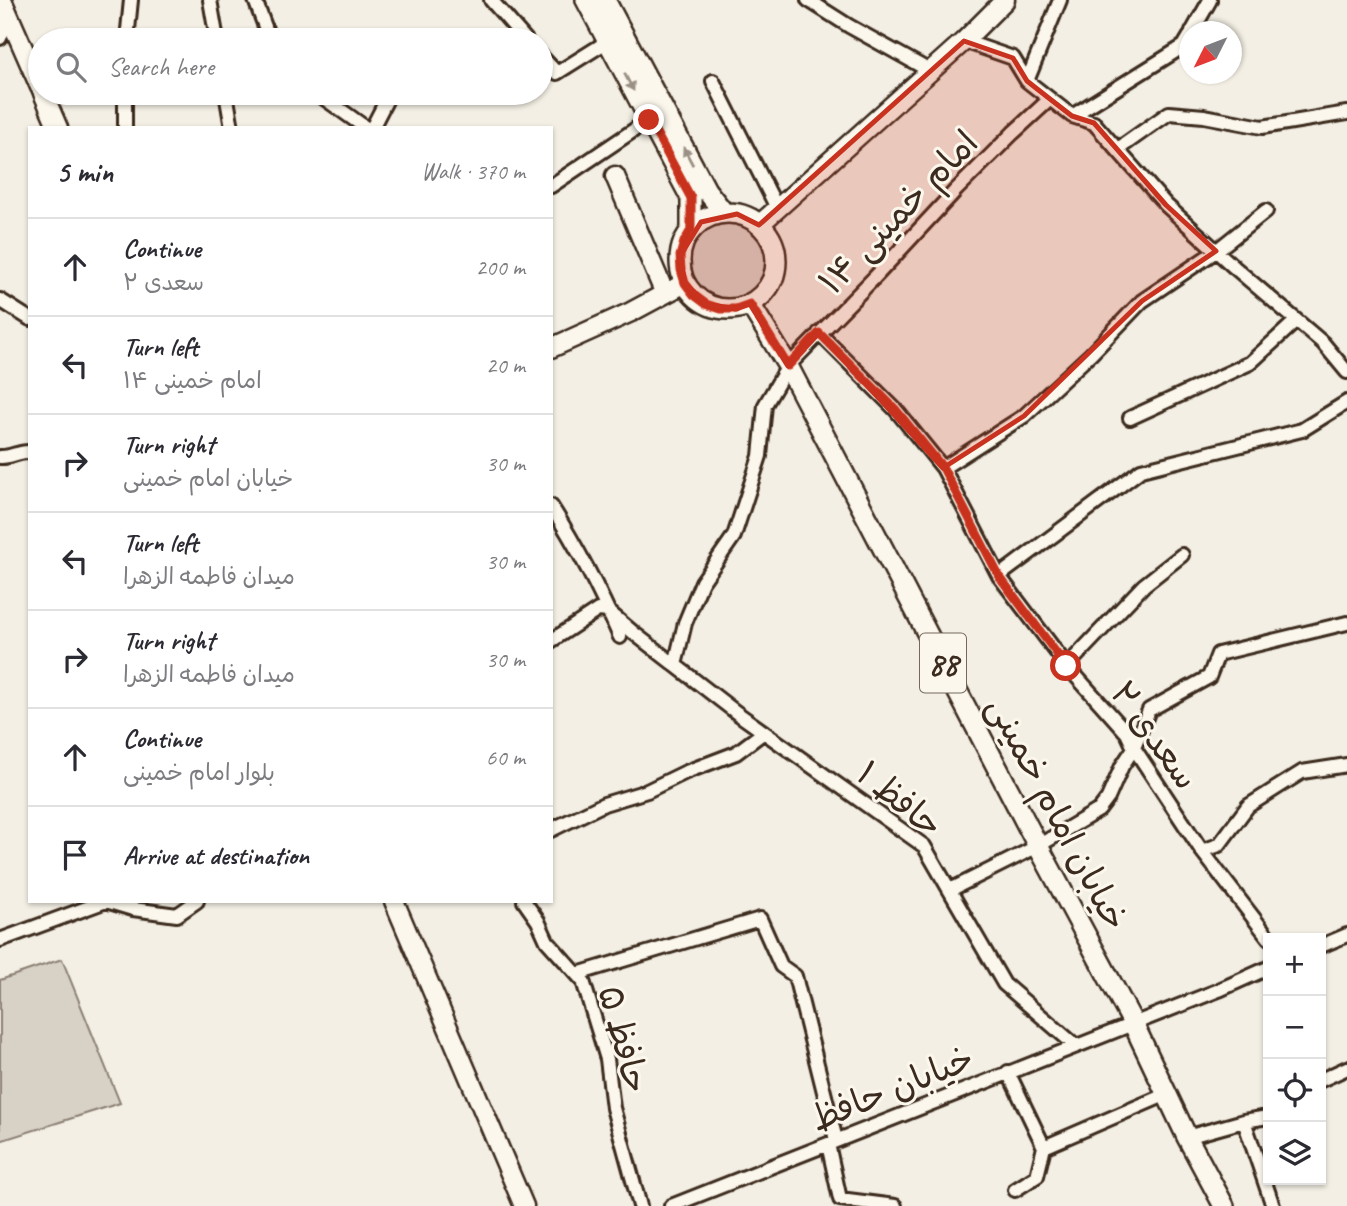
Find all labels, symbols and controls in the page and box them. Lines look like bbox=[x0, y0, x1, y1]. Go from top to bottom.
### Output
north arrow bbox=[1179, 21, 1242, 84]
search box bbox=[28, 28, 553, 105]
icon: search bbox=[52, 48, 90, 86]
text: Search here bbox=[108, 50, 214, 83]
one-way arrow bbox=[624, 72, 635, 92]
route end bbox=[633, 104, 664, 135]
street label: امام خمینی ۱۴ bbox=[809, 121, 991, 307]
one-way arrow bbox=[682, 146, 693, 166]
text: 5 min bbox=[56, 153, 113, 191]
text: Walk · 370 m bbox=[421, 157, 525, 186]
text: Continue bbox=[123, 232, 201, 265]
icon: ahead bbox=[56, 248, 94, 286]
text: 200 m bbox=[476, 253, 525, 282]
text: سعدی ۲ bbox=[123, 268, 204, 297]
text: Turn left bbox=[123, 330, 198, 363]
icon: left bbox=[56, 346, 94, 384]
text: 20 m bbox=[486, 351, 525, 380]
text: امام خمینی ۱۴ bbox=[123, 366, 262, 395]
text: Turn right bbox=[123, 428, 214, 461]
icon: right bbox=[56, 444, 94, 482]
text: 30 m bbox=[486, 449, 525, 478]
text: خیابان امام خمینی bbox=[123, 464, 293, 493]
text: Turn left bbox=[123, 526, 198, 559]
icon: left bbox=[56, 542, 94, 580]
text: 30 m bbox=[486, 547, 525, 576]
text: میدان فاطمه الزهرا bbox=[123, 562, 295, 591]
text: Turn right bbox=[123, 624, 214, 657]
road number: 88 bbox=[920, 634, 966, 692]
icon: right bbox=[56, 640, 94, 678]
text: 30 m bbox=[486, 645, 525, 674]
route start bbox=[1050, 650, 1081, 681]
text: میدان فاطمه الزهرا bbox=[123, 660, 295, 689]
street label: سعدی ۲ bbox=[1100, 672, 1209, 798]
street label: خیابان امام خمینی bbox=[973, 688, 1138, 940]
text: Continue bbox=[123, 722, 201, 755]
icon: ahead bbox=[56, 738, 94, 776]
text: 60 m bbox=[486, 743, 525, 772]
street label: حافظ ۱ bbox=[847, 751, 952, 848]
text: بلوار امام خمینی bbox=[123, 758, 275, 787]
icon: arrive bbox=[56, 836, 94, 874]
text: Arrive at destination bbox=[123, 839, 309, 872]
map controls bbox=[1263, 933, 1326, 1185]
button: + bbox=[1263, 933, 1326, 996]
street label: حافظ ۵ bbox=[588, 980, 659, 1098]
button: − bbox=[1263, 996, 1326, 1059]
street label: خیابان حافظ bbox=[804, 1035, 980, 1142]
button: locate bbox=[1263, 1059, 1326, 1122]
button: layers bbox=[1263, 1122, 1326, 1185]

